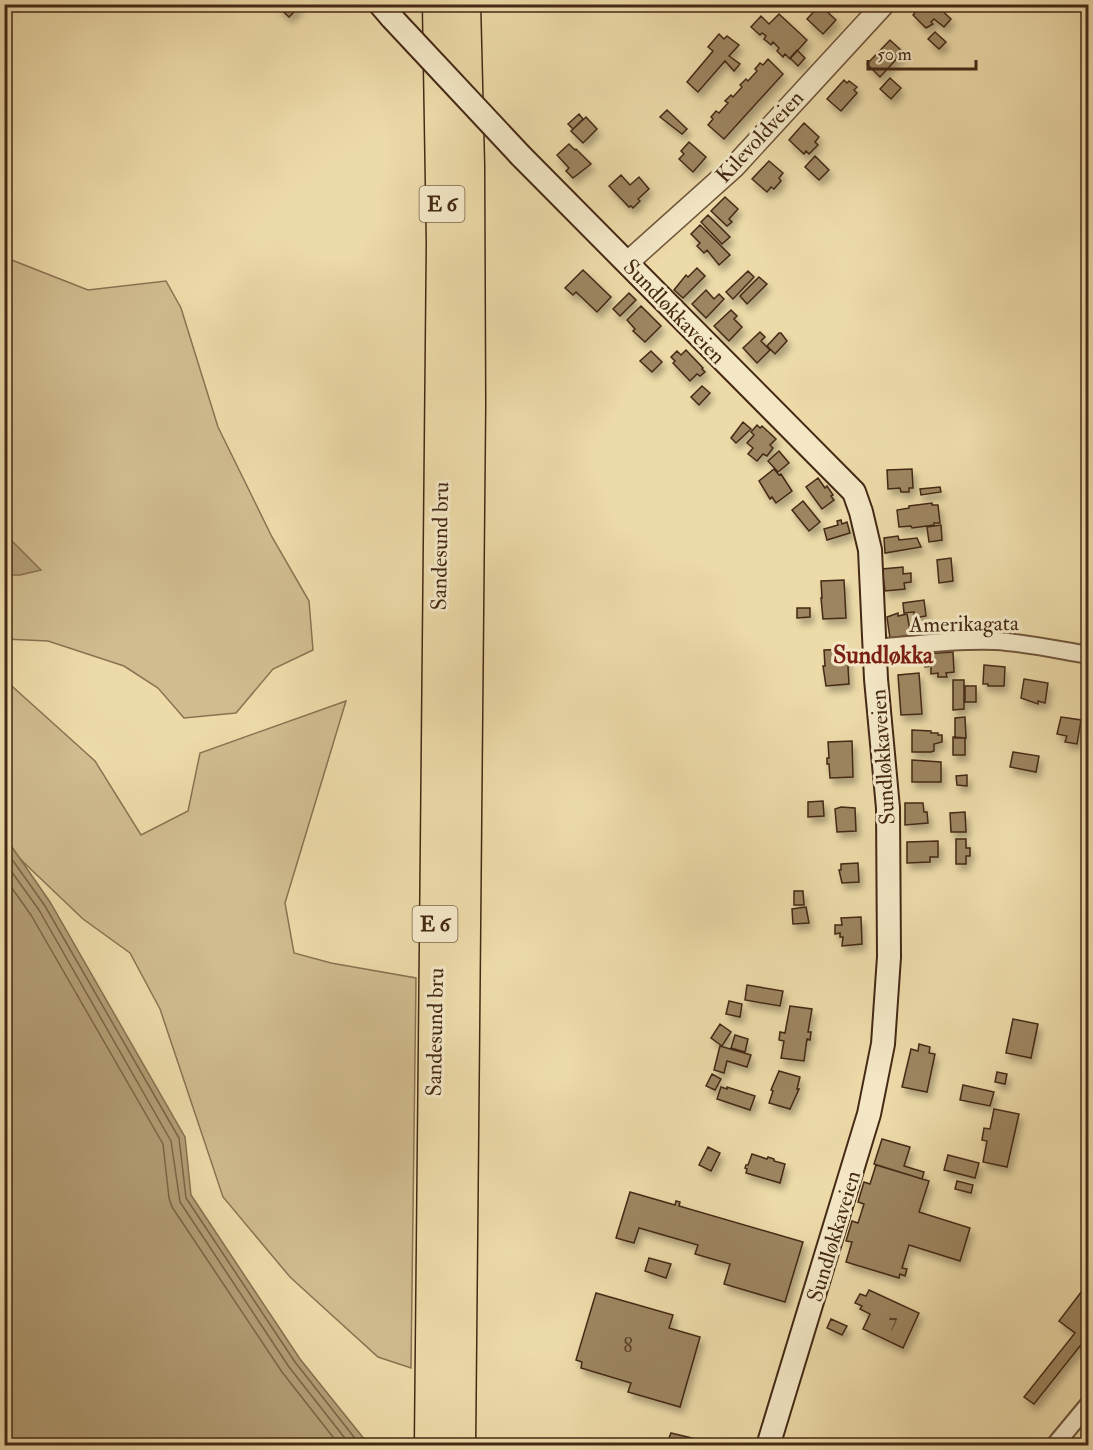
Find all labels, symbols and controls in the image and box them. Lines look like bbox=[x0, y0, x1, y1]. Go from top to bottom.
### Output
scale bar bbox=[868, 33, 976, 71]
text: 50 m bbox=[877, 43, 912, 66]
street label: Kilevoldveien bbox=[710, 84, 810, 189]
road number: E 6 bbox=[420, 186, 464, 222]
street label: Sundløkkaveien bbox=[617, 253, 732, 370]
street label: Sandesund bru bbox=[425, 482, 455, 611]
street label: Amerikagata bbox=[908, 609, 1020, 639]
district label: Sundløkka bbox=[833, 640, 934, 671]
street label: Sundløkkaveien bbox=[864, 688, 902, 826]
road number: E 6 bbox=[412, 906, 458, 942]
street label: Sandesund bru bbox=[420, 968, 450, 1097]
street label: Sundløkkaveien bbox=[801, 1167, 867, 1305]
house number: 7 bbox=[888, 1308, 898, 1333]
house number: 8 bbox=[623, 1333, 633, 1358]

